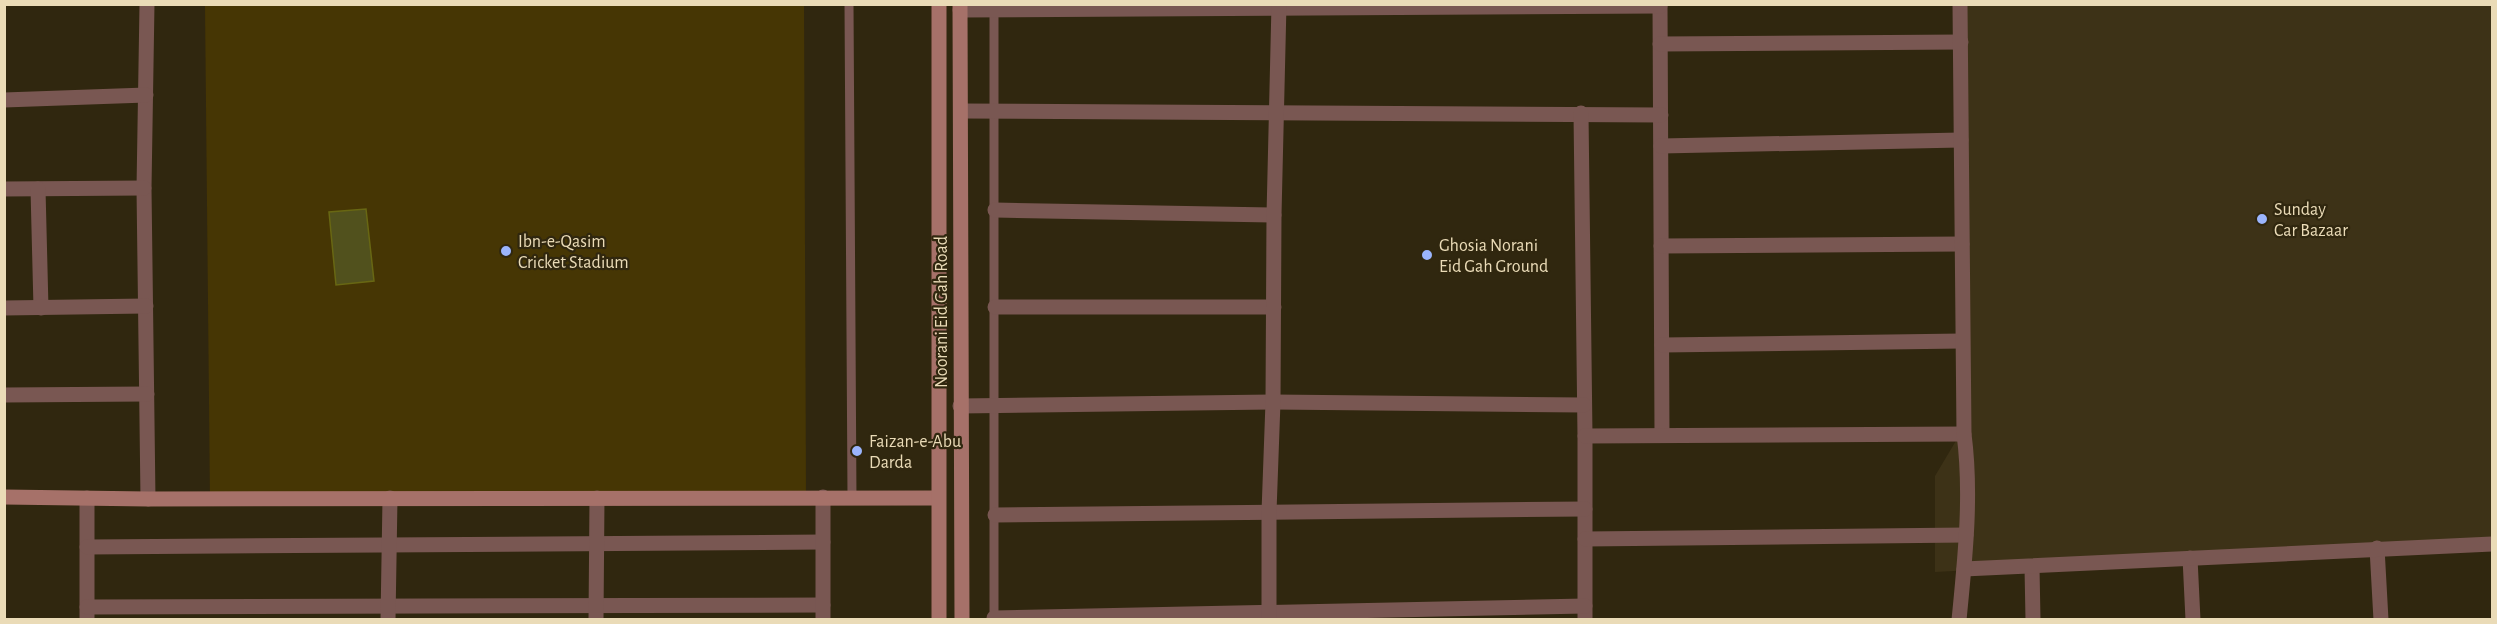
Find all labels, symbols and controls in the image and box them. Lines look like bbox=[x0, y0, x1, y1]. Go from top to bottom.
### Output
place label: Sunday Car Bazaar bbox=[2274, 201, 2348, 240]
marker: Sunday Car Bazaar bbox=[2255, 212, 2269, 226]
place label: Ibn-e-Qasim Cricket Stadium bbox=[518, 233, 629, 272]
street label: Noorani Eid Gah Road bbox=[933, 236, 951, 388]
place label: Ghosia Norani Eid Gah Ground bbox=[1439, 237, 1548, 276]
marker: Ibn-e-Qasim Cricket Stadium bbox=[499, 244, 513, 258]
marker: Ghosia Norani Eid Gah Ground bbox=[1420, 248, 1434, 262]
place label: Faizan-e-Abu Darda bbox=[869, 433, 961, 472]
marker: Faizan-e-Abu Darda bbox=[850, 444, 864, 458]

